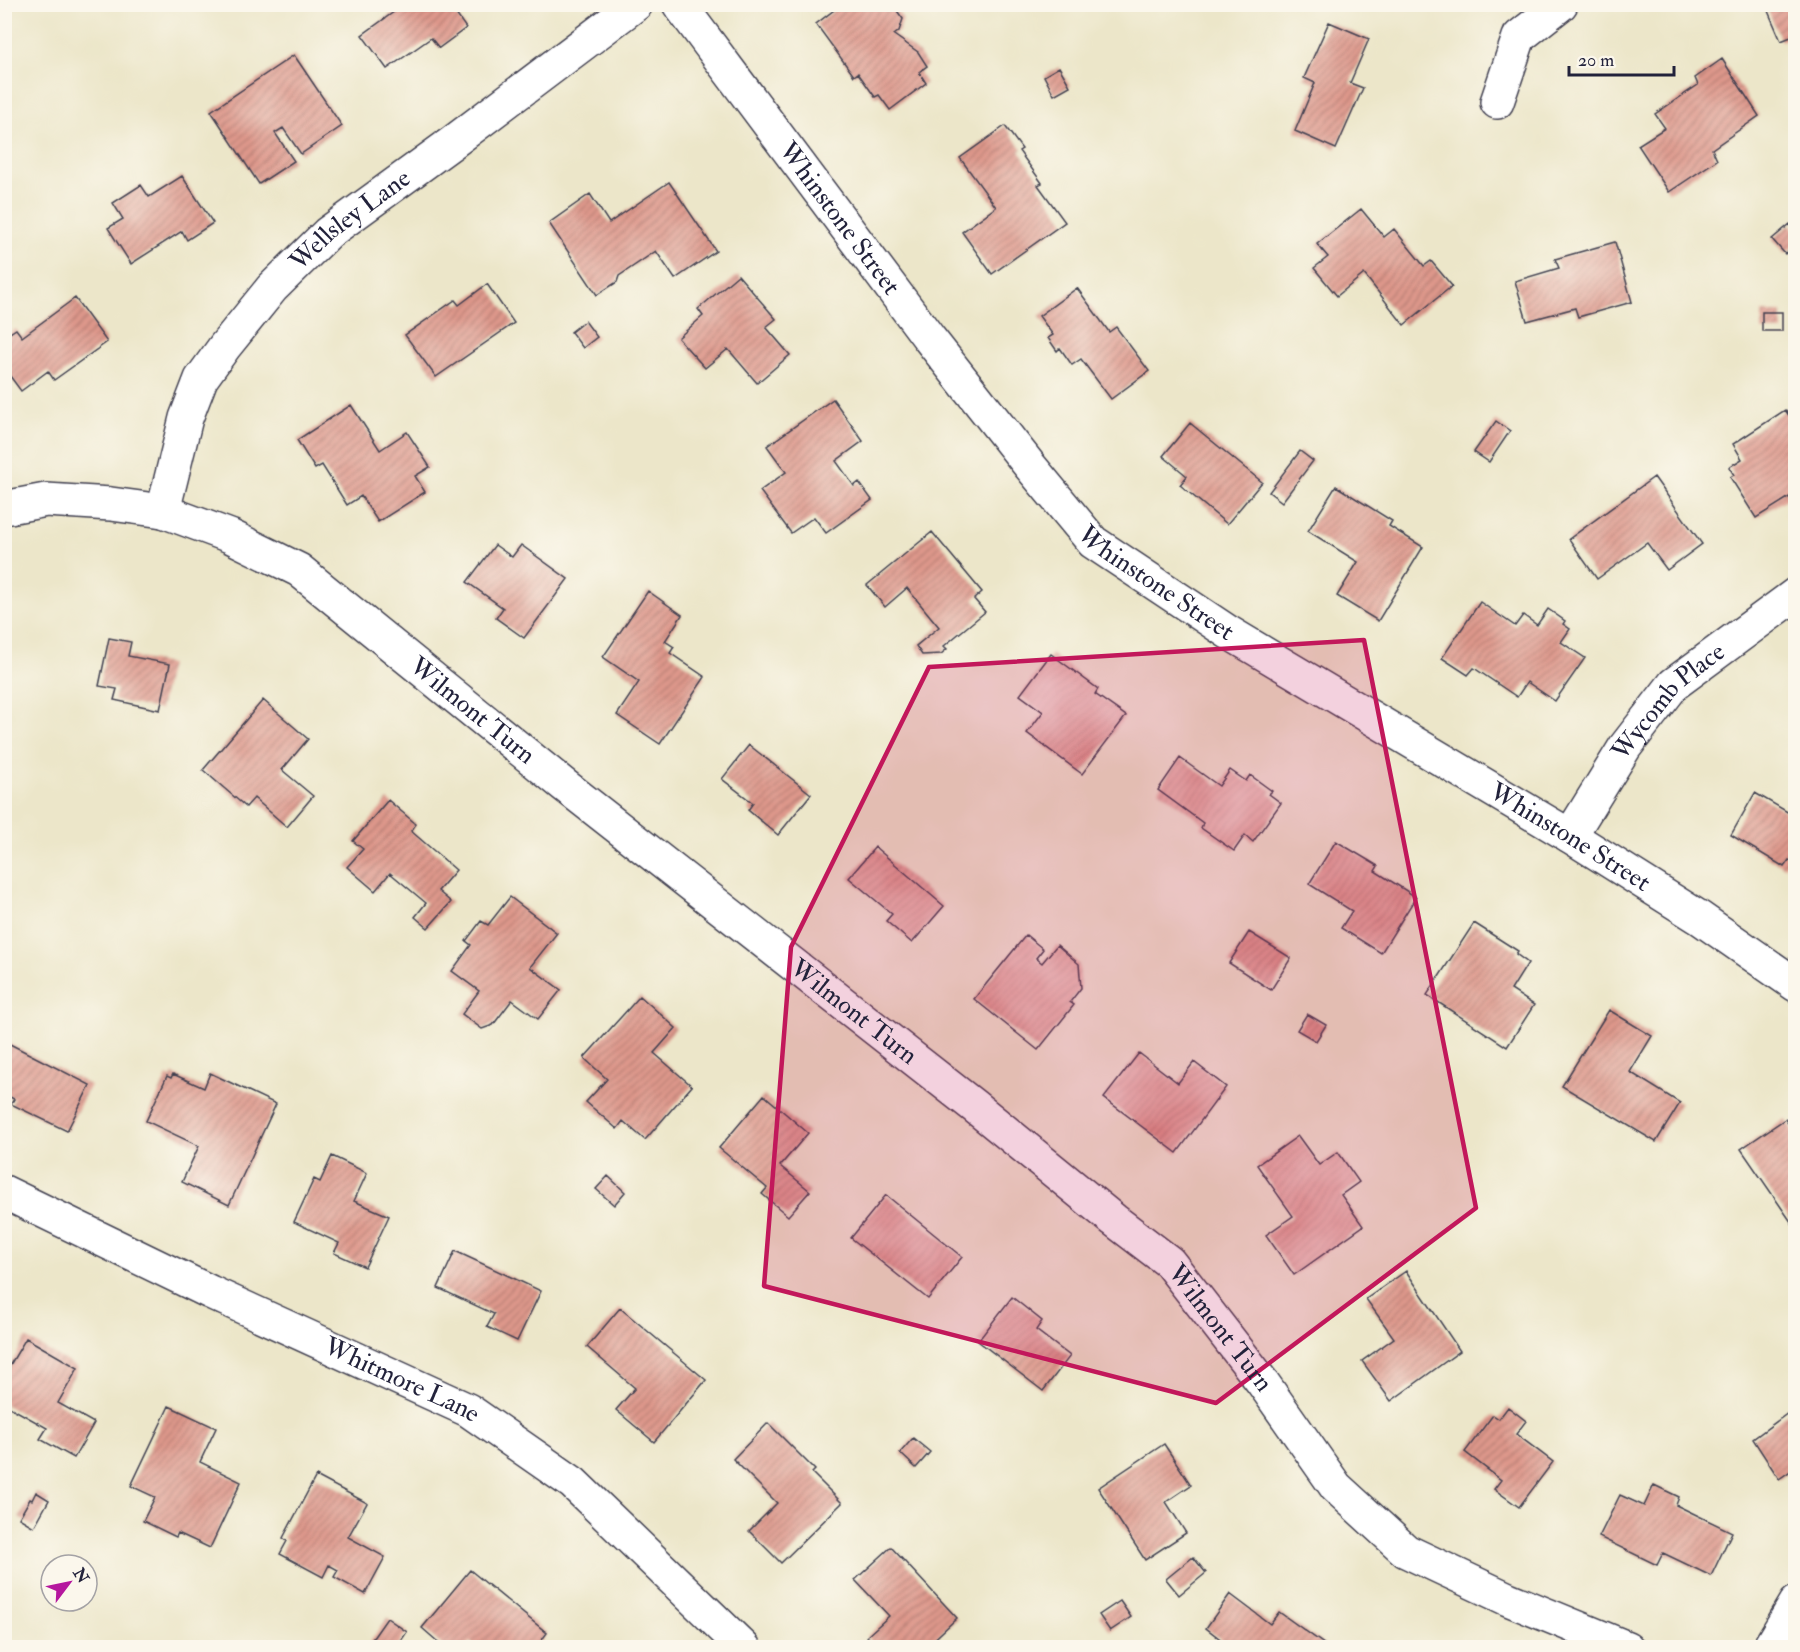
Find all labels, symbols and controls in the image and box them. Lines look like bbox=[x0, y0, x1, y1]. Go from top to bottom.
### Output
scale bar bbox=[1569, 39, 1674, 77]
text: 20 m bbox=[1578, 49, 1614, 72]
street label: Whinstone Street bbox=[771, 135, 907, 301]
street label: Wellsley Lane bbox=[282, 162, 417, 278]
street label: Whinstone Street bbox=[1070, 518, 1240, 648]
street label: Wycomb Place bbox=[1604, 636, 1731, 767]
street label: Wilmont Turn bbox=[402, 649, 542, 771]
street label: Whinstone Street bbox=[1483, 775, 1656, 899]
street label: Wilmont Turn bbox=[783, 951, 924, 1072]
street label: Wilmont Turn bbox=[1160, 1257, 1280, 1398]
street label: Whitmore Lane bbox=[318, 1330, 487, 1430]
north arrow bbox=[39, 1553, 99, 1613]
text: N bbox=[68, 1563, 94, 1588]

